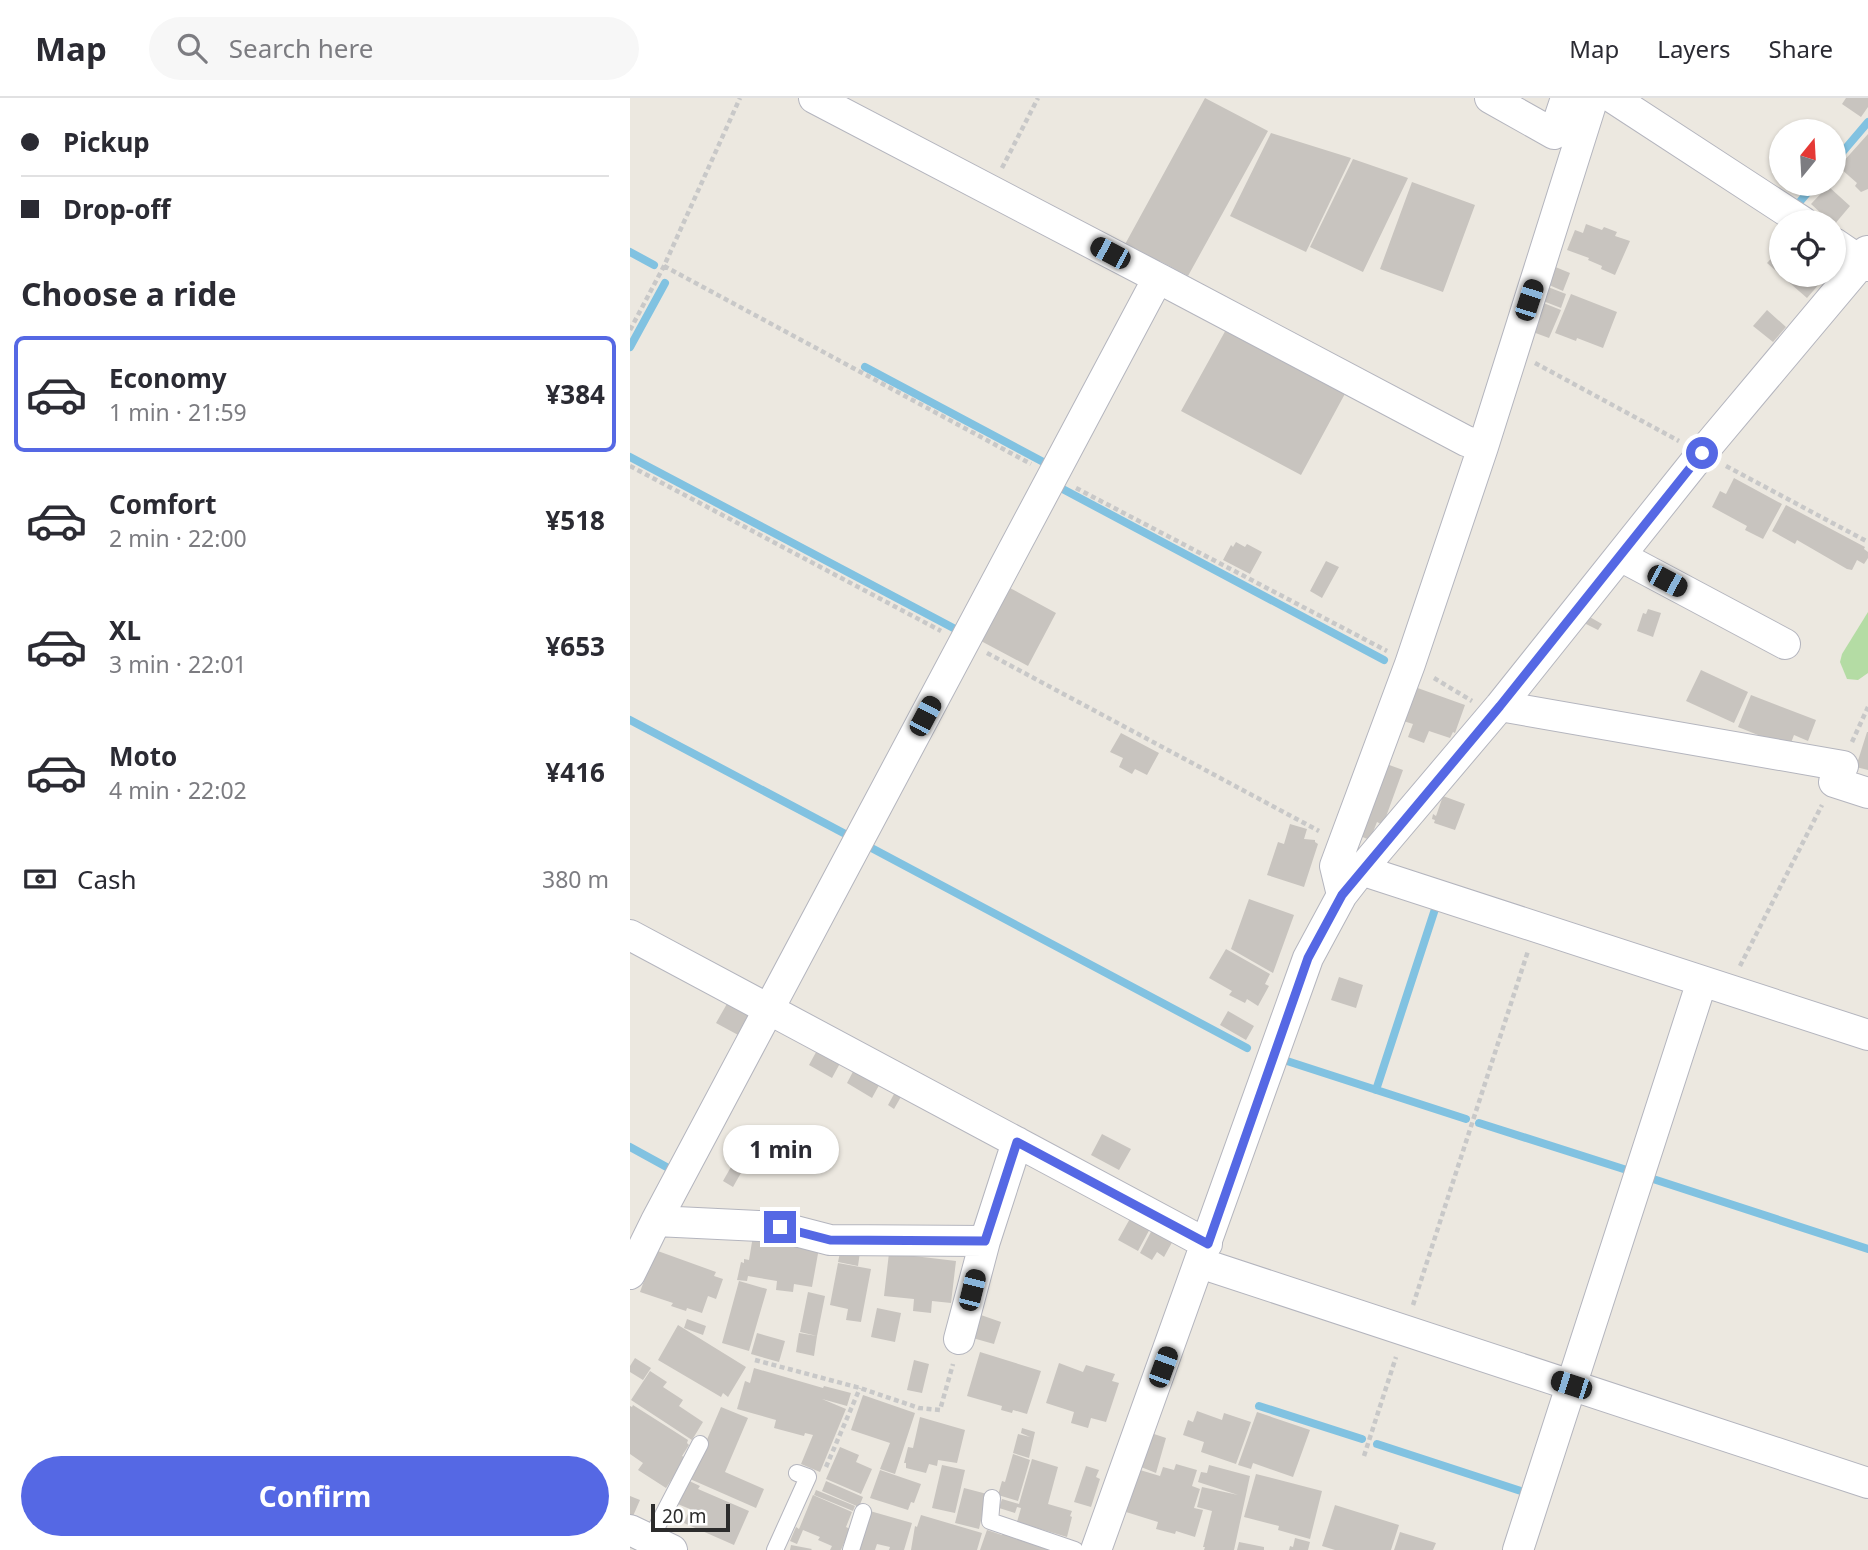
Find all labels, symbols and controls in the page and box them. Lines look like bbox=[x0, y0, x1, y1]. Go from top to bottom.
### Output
search box bbox=[149, 17, 639, 80]
text: Map bbox=[35, 26, 107, 71]
icon: search bbox=[173, 29, 211, 67]
text: Search here bbox=[229, 30, 373, 66]
text: Map bbox=[1569, 32, 1619, 65]
text: Layers bbox=[1657, 32, 1731, 65]
text: Share bbox=[1769, 32, 1833, 65]
north arrow bbox=[1769, 119, 1846, 196]
map controls bbox=[1769, 119, 1846, 287]
text: Pickup bbox=[63, 124, 150, 160]
text: Drop-off bbox=[63, 191, 170, 227]
button: locate bbox=[1769, 210, 1846, 287]
car bbox=[1087, 234, 1134, 272]
text: Choose a ride bbox=[21, 272, 237, 315]
car bbox=[1513, 277, 1546, 323]
text: Economy bbox=[109, 360, 227, 396]
icon: car bbox=[25, 363, 88, 426]
text: ¥384 bbox=[546, 376, 605, 412]
text: 1 min · 21:59 bbox=[109, 396, 247, 428]
route start bbox=[1686, 437, 1718, 469]
text: Comfort bbox=[109, 486, 217, 522]
icon: car bbox=[25, 489, 88, 552]
text: ¥518 bbox=[546, 502, 605, 538]
text: 2 min · 22:00 bbox=[109, 522, 247, 554]
car bbox=[1644, 562, 1691, 600]
text: XL bbox=[109, 612, 141, 648]
icon: car bbox=[25, 615, 88, 678]
text: ¥653 bbox=[546, 628, 605, 664]
text: 3 min · 22:01 bbox=[109, 648, 247, 680]
car bbox=[906, 693, 945, 739]
text: Moto bbox=[109, 738, 177, 774]
icon: car bbox=[25, 741, 88, 804]
text: ¥416 bbox=[546, 754, 605, 790]
text: 4 min · 22:02 bbox=[109, 774, 247, 806]
icon: cash bbox=[21, 860, 59, 898]
text: Cash bbox=[77, 861, 137, 897]
text: 380 m bbox=[542, 863, 609, 895]
callout: 1 min bbox=[722, 1126, 838, 1174]
text: 1 min bbox=[749, 1133, 813, 1165]
route end bbox=[764, 1211, 796, 1243]
car bbox=[957, 1267, 988, 1313]
car bbox=[1146, 1344, 1181, 1390]
car bbox=[1548, 1369, 1595, 1401]
button: Confirm bbox=[21, 1456, 609, 1536]
scale bar bbox=[651, 1501, 730, 1533]
text: 20 m bbox=[662, 1503, 706, 1529]

